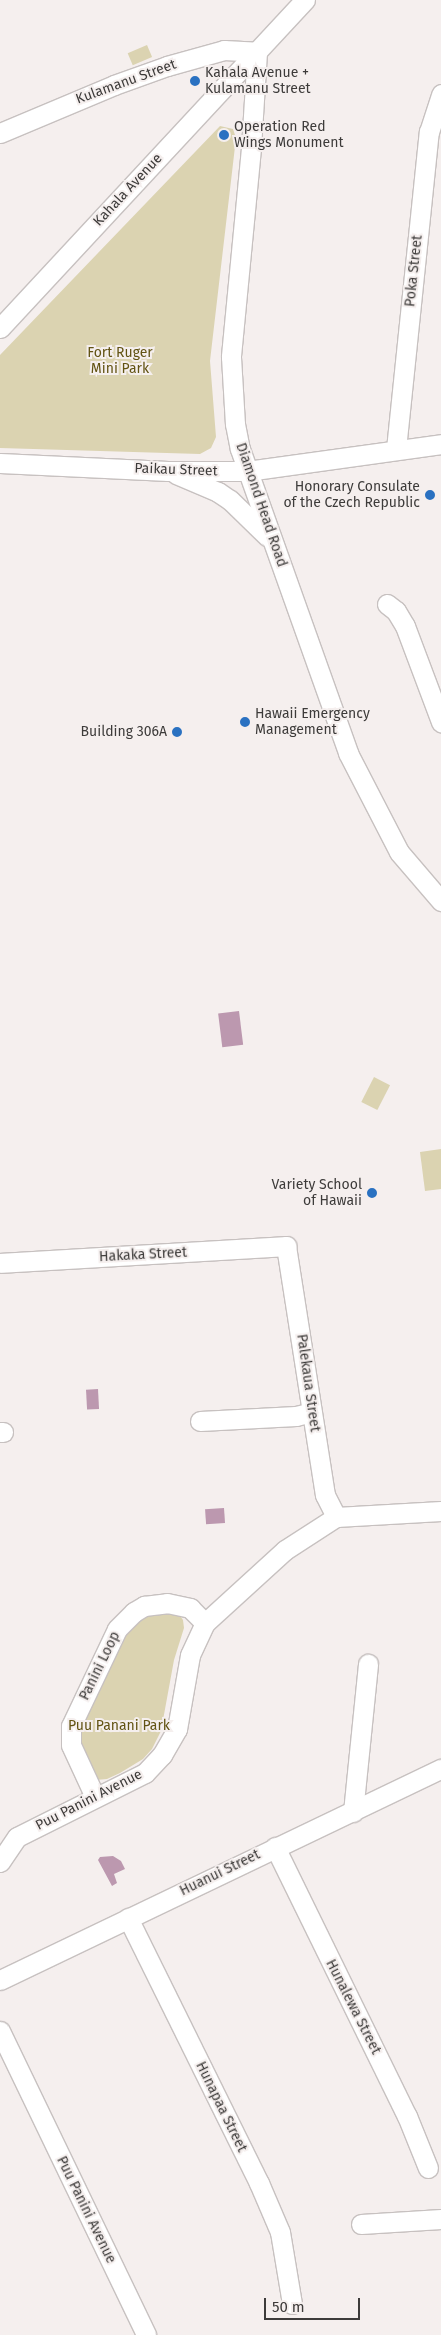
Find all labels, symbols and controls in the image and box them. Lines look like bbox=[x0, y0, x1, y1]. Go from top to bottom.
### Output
street label: Kulamanu Street bbox=[74, 56, 178, 108]
place label: Kahala Avenue + Kulamanu Street bbox=[205, 65, 311, 98]
marker: Kahala Avenue + Kulamanu Street bbox=[189, 75, 201, 87]
place label: Operation Red Wings Monument bbox=[234, 119, 343, 152]
marker: Operation Red Wings Monument bbox=[218, 129, 230, 141]
street label: Kahala Avenue bbox=[90, 150, 166, 230]
street label: Poka Street bbox=[402, 234, 426, 308]
park label: Fort Ruger Mini Park bbox=[87, 345, 153, 378]
street label: Diamond Head Road bbox=[232, 441, 290, 569]
street label: Paikau Street bbox=[134, 460, 218, 480]
place label: Honorary Consulate of the Czech Republic bbox=[283, 479, 420, 512]
marker: Honorary Consulate of the Czech Republic bbox=[424, 489, 436, 501]
place label: Hawaii Emergency Management bbox=[255, 706, 370, 739]
marker: Hawaii Emergency Management bbox=[239, 716, 251, 728]
place label: Building 306A bbox=[81, 724, 167, 740]
marker: Building 306A bbox=[171, 726, 183, 738]
place label: Variety School of Hawaii bbox=[272, 1177, 362, 1210]
marker: Variety School of Hawaii bbox=[366, 1187, 378, 1199]
street label: Hakaka Street bbox=[99, 1244, 187, 1266]
street label: Palekaua Street bbox=[293, 1333, 323, 1433]
street label: Panini Loop bbox=[76, 1629, 124, 1703]
park label: Puu Panani Park bbox=[68, 1718, 170, 1734]
street label: Puu Panini Avenue bbox=[33, 1766, 145, 1834]
street label: Huanui Street bbox=[177, 1846, 263, 1900]
street label: Hunalewa Street bbox=[322, 1957, 384, 2057]
street label: Hunapaa Street bbox=[192, 2059, 250, 2155]
street label: Puu Panini Avenue bbox=[53, 2154, 119, 2266]
scale bar bbox=[266, 2288, 362, 2320]
text: 50 m bbox=[272, 2298, 305, 2316]

